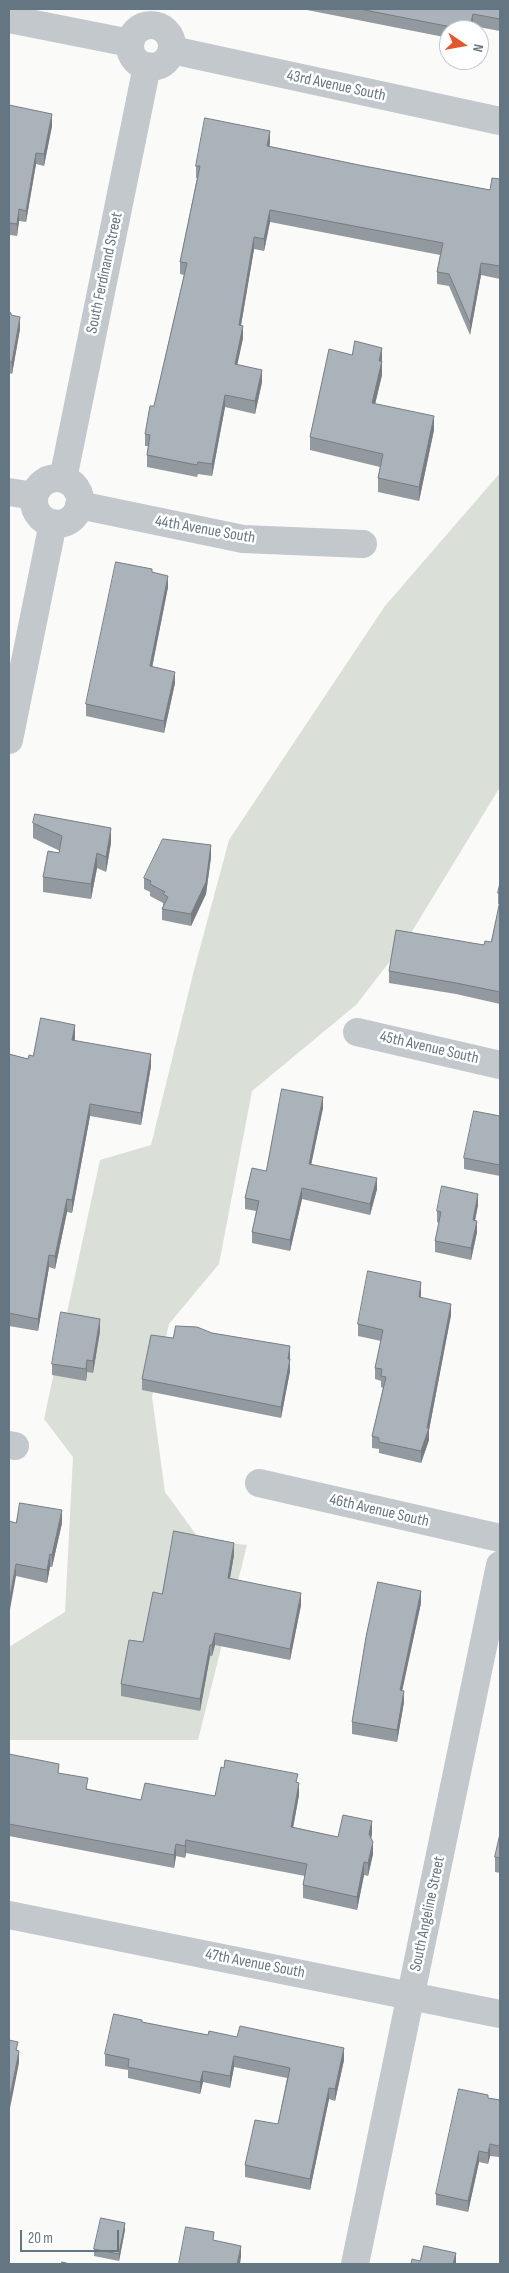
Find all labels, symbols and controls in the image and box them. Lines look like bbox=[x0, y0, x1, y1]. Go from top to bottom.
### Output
north arrow bbox=[439, 20, 489, 70]
text: N bbox=[469, 43, 487, 53]
street label: 43rd Avenue South bbox=[285, 66, 387, 106]
street label: South Ferdinand Street bbox=[83, 211, 127, 335]
street label: 44th Avenue South bbox=[153, 512, 257, 548]
street label: 45th Avenue South bbox=[378, 1027, 480, 1069]
street label: 46th Avenue South bbox=[327, 1490, 431, 1532]
street label: South Angeline Street bbox=[406, 1855, 450, 1973]
street label: 47th Avenue South bbox=[204, 1945, 306, 1983]
scale bar bbox=[22, 2220, 121, 2252]
text: 20 m bbox=[28, 2229, 53, 2248]

